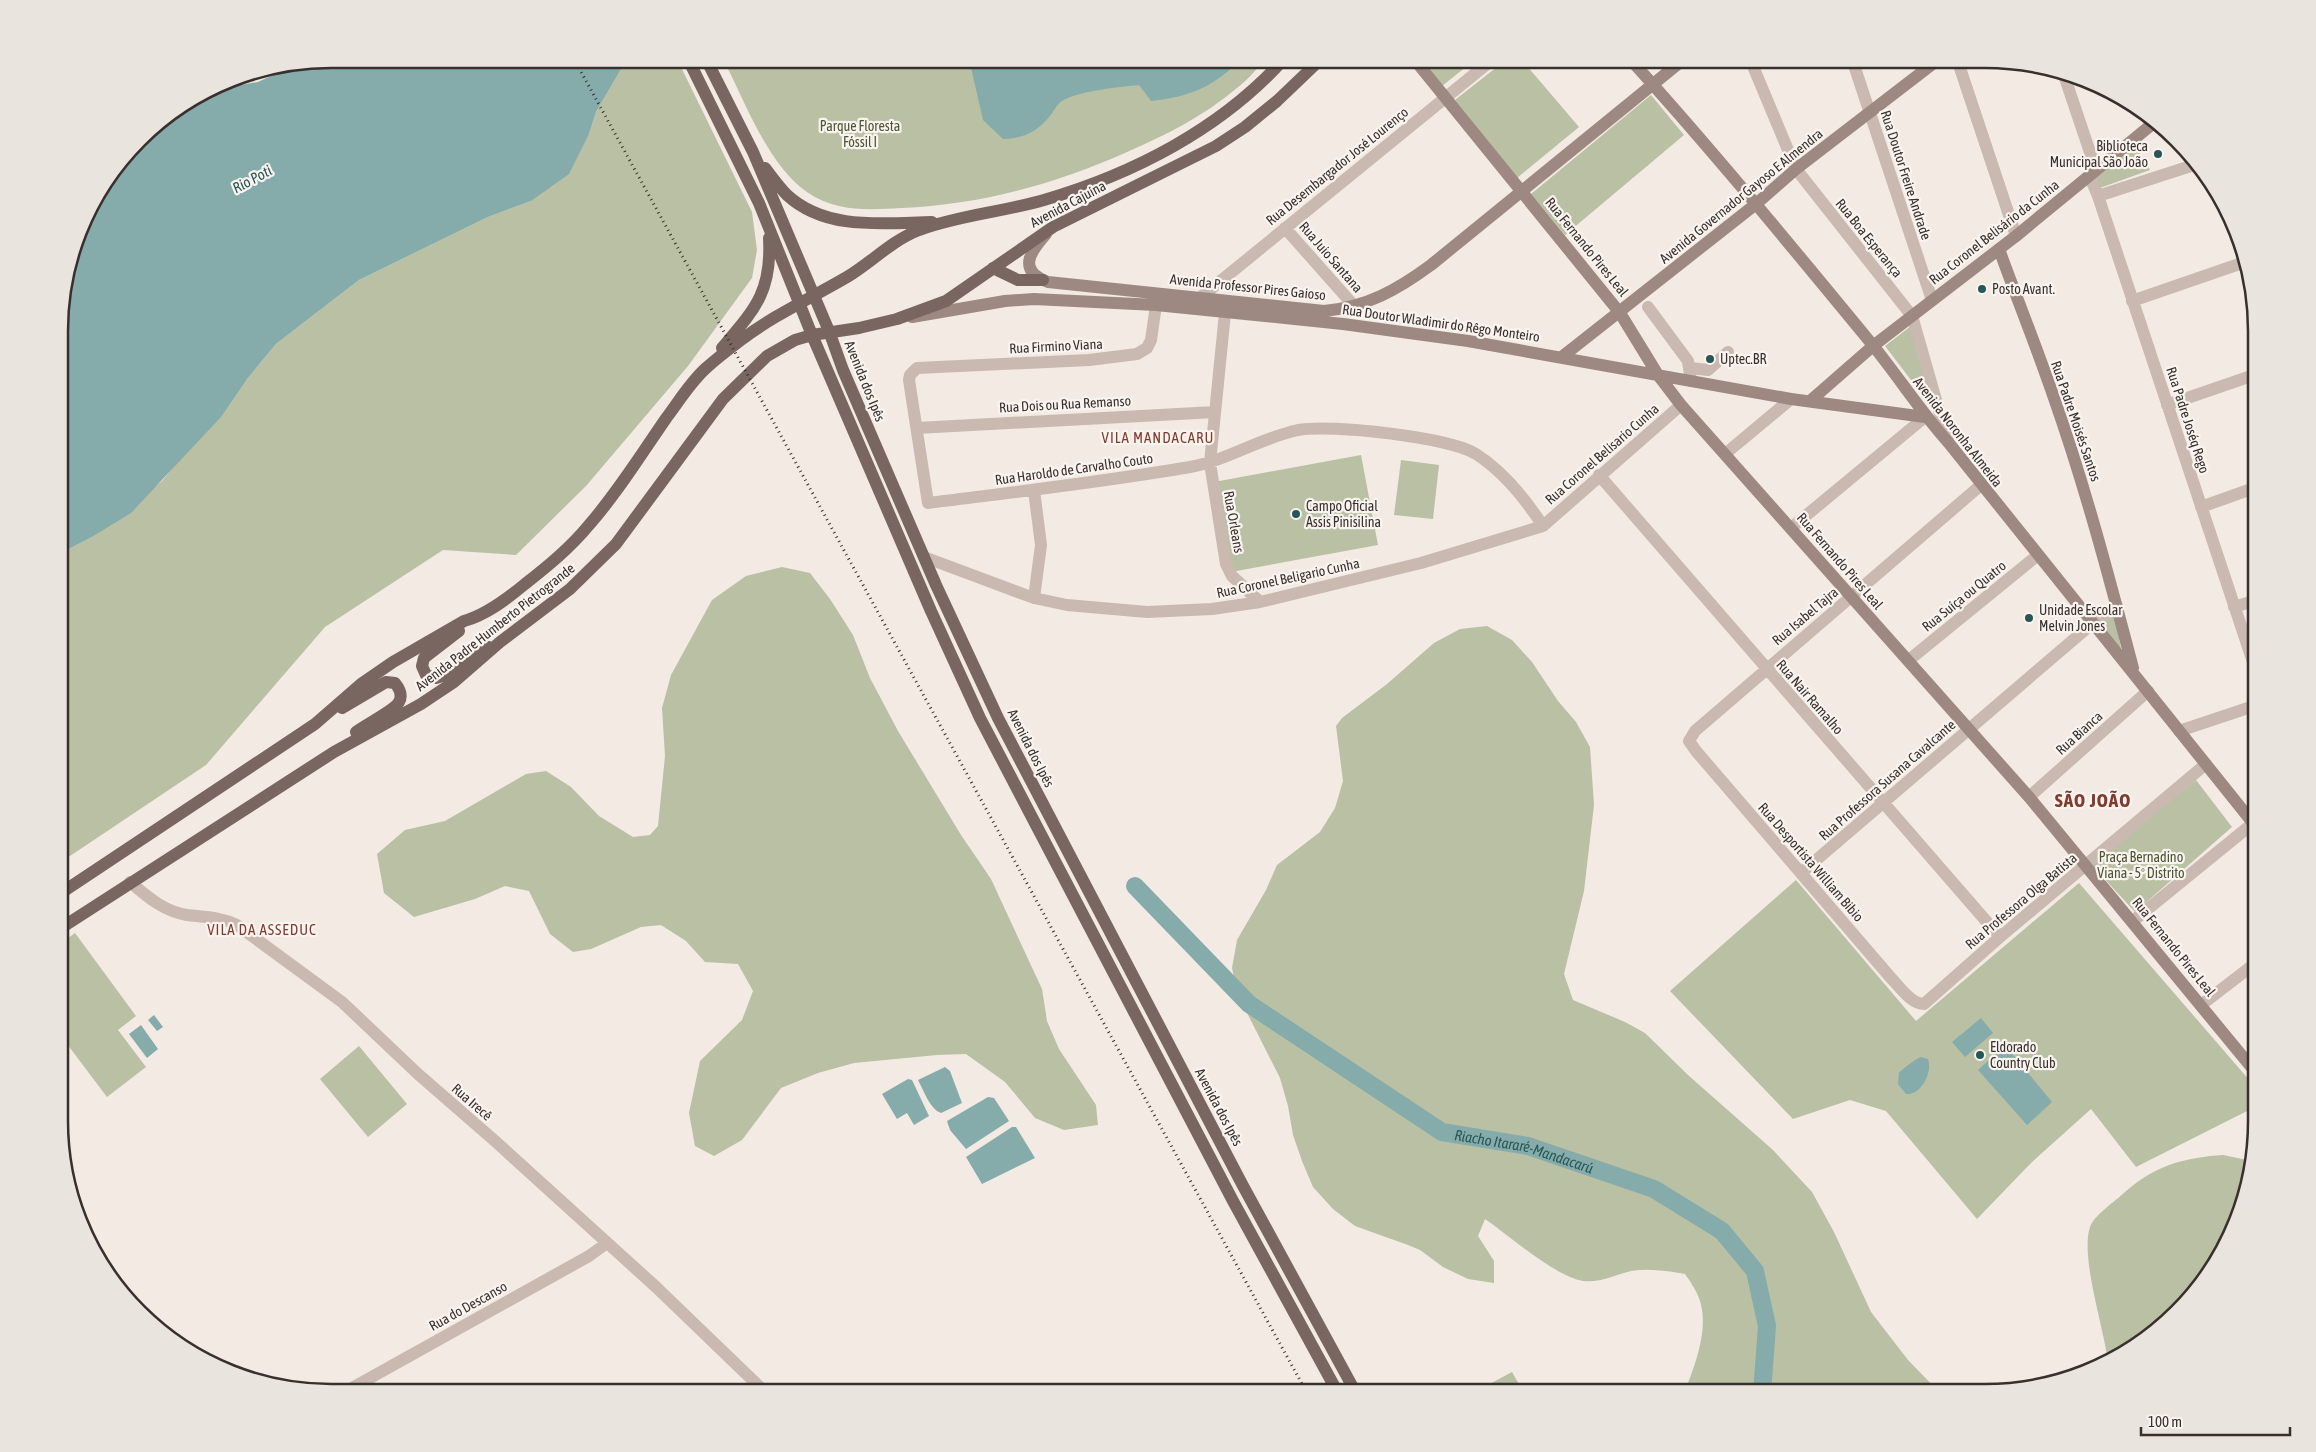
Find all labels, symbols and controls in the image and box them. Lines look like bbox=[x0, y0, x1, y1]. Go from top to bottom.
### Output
street label: Rua Desembargador José Lourenço bbox=[1263, 104, 1411, 228]
street label: Rua Doutor Freire Andrade bbox=[1878, 108, 1934, 242]
park label: Parque Floresta Fóssil I bbox=[820, 118, 900, 150]
street label: Avenida Governador Gayoso E Almendra bbox=[1656, 125, 1826, 267]
place label: Biblioteca Municipal São João bbox=[2050, 138, 2148, 170]
marker: Biblioteca Municipal São João bbox=[2152, 148, 2164, 160]
water label: Rio Poti bbox=[229, 161, 275, 196]
street label: Rua Coronel Belisário da Cunha bbox=[1926, 176, 2062, 288]
street label: Avenida Cajuína bbox=[1027, 177, 1109, 231]
street label: Rua Fernando Pires Leal bbox=[1542, 194, 1632, 300]
street label: Rua Boa Esperança bbox=[1832, 195, 1906, 281]
street label: Rua Juio Santana bbox=[1296, 218, 1366, 296]
street label: Avenida Professor Pires Gaioso bbox=[1169, 271, 1327, 303]
place label: Posto Avant. bbox=[1992, 281, 2055, 297]
marker: Posto Avant. bbox=[1976, 283, 1988, 295]
street label: Rua Doutor Wladimir do Rêgo Monteiro bbox=[1341, 301, 1541, 345]
street label: Rua Firmino Viana bbox=[1009, 336, 1103, 356]
street label: Avenida dos Ipês bbox=[842, 338, 888, 424]
place label: Uptec.BR bbox=[1720, 351, 1766, 367]
marker: Uptec.BR bbox=[1704, 353, 1716, 365]
street label: Rua Padre Moisés Santos bbox=[2048, 359, 2104, 483]
street label: Rua Padre Joséq Rego bbox=[2163, 365, 2213, 475]
street label: Avenida Noronha Almeida bbox=[1910, 374, 2006, 490]
street label: Rua Dois ou Rua Remanso bbox=[998, 393, 1132, 415]
street label: Rua Coronel Belisario Cunha bbox=[1542, 400, 1662, 508]
district label: VILA MANDACARU bbox=[1102, 429, 1214, 446]
street label: Rua Haroldo de Carvalho Couto bbox=[994, 450, 1154, 488]
street label: Rua Orleans bbox=[1221, 490, 1247, 554]
place label: Campo Oficial Assis Pinisilina bbox=[1306, 498, 1381, 530]
marker: Campo Oficial Assis Pinisilina bbox=[1290, 508, 1302, 520]
street label: Rua Fernando Pires Leal bbox=[1794, 510, 1886, 613]
street label: Rua Coronel Beligario Cunha bbox=[1215, 555, 1361, 601]
street label: Rua Suíça ou Quatro bbox=[1919, 557, 2009, 635]
street label: Avenida Padre Humberto Pietrogrande bbox=[412, 560, 578, 694]
street label: Rua Isabel Tajra bbox=[1769, 584, 1841, 648]
place label: Unidade Escolar Melvin Jones bbox=[2039, 602, 2123, 634]
marker: Unidade Escolar Melvin Jones bbox=[2023, 612, 2035, 624]
street label: Rua Nair Ramalho bbox=[1773, 656, 1847, 738]
street label: Avenida dos Ipês bbox=[1004, 706, 1058, 790]
street label: Rua Bianca bbox=[2052, 708, 2106, 758]
street label: Rua Professora Susana Cavalcante bbox=[1816, 716, 1958, 844]
district label: SÃO JOÃO bbox=[2055, 789, 2131, 811]
street label: Rua Desportista William Bibio bbox=[1755, 799, 1867, 925]
park label: Praça Bernadino Viana - 5º Distrito bbox=[2097, 849, 2185, 881]
street label: Rua Professora Olga Batista bbox=[1962, 850, 2080, 952]
street label: Rua Fernando Pires Leal bbox=[2129, 894, 2219, 1000]
district label: VILA DA ASSEDUC bbox=[207, 921, 317, 938]
place label: Eldorado Country Club bbox=[1990, 1039, 2056, 1071]
marker: Eldorado Country Club bbox=[1974, 1049, 1986, 1061]
street label: Avenida dos Ipês bbox=[1192, 1065, 1246, 1149]
street label: Rua Irecê bbox=[449, 1080, 495, 1124]
water label: Riacho Itararé-Mandacarú bbox=[1453, 1126, 1596, 1176]
street label: Rua do Descanso bbox=[426, 1278, 510, 1334]
scale bar bbox=[2141, 1404, 2290, 1436]
text: 100 m bbox=[2148, 1413, 2182, 1430]

